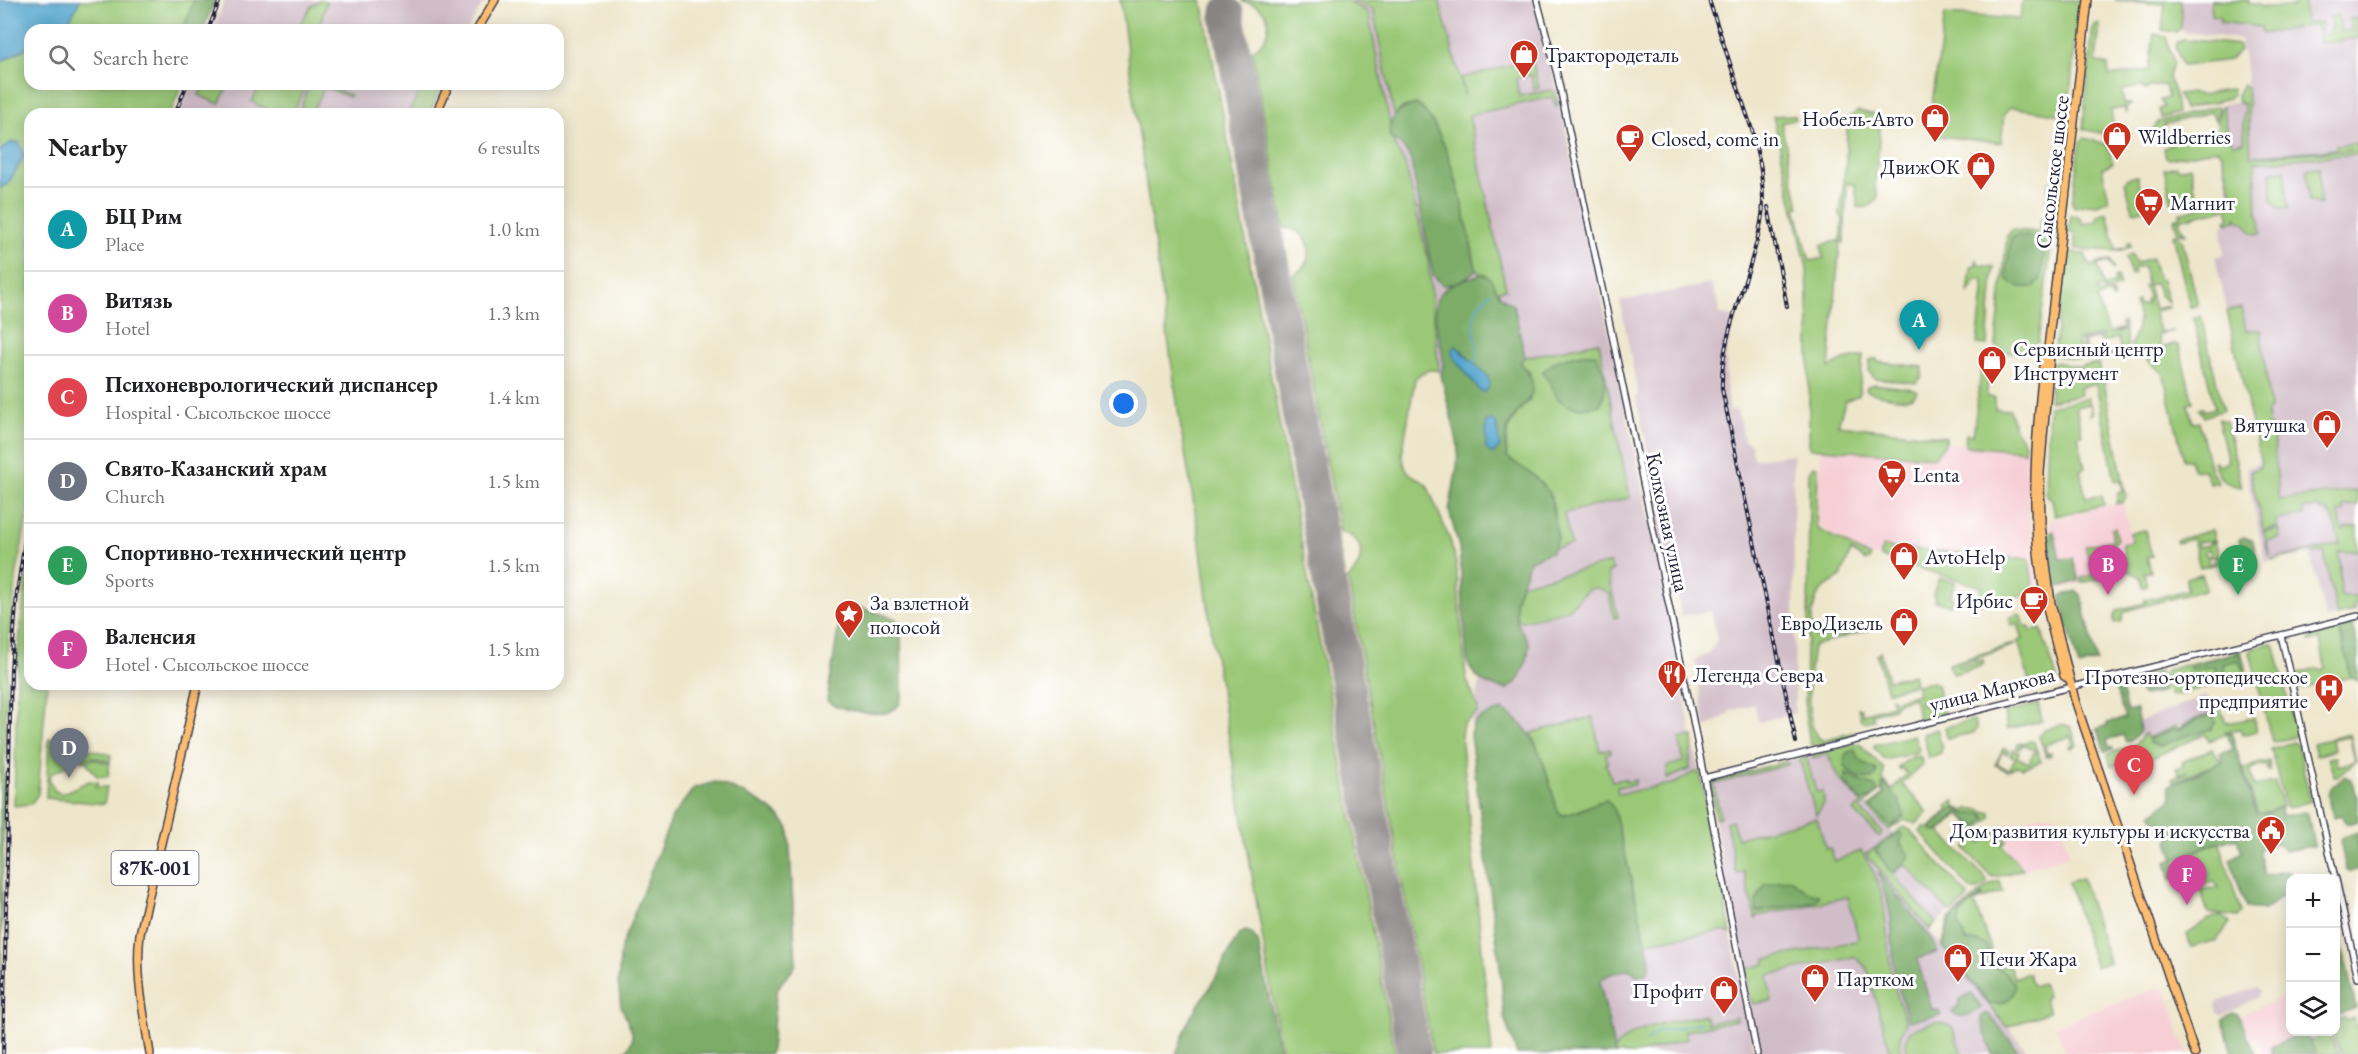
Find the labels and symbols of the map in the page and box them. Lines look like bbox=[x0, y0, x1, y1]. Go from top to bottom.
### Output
shop icon: Трактородеталь bbox=[1508, 38, 1540, 80]
place label: Трактородеталь bbox=[1545, 41, 1679, 68]
street label: Сысольское шоссе bbox=[2029, 94, 2075, 250]
shop icon: Нобель-Авто bbox=[1919, 102, 1951, 144]
place label: Нобель-Авто bbox=[1802, 105, 1914, 132]
shop icon: Wildberries bbox=[2101, 120, 2133, 162]
cafe icon: Closed, come in bbox=[1614, 122, 1646, 164]
place label: Wildberries bbox=[2138, 123, 2231, 150]
place label: Closed, come in bbox=[1651, 125, 1779, 152]
shop icon: ДвижОК bbox=[1965, 150, 1997, 192]
place label: ДвижОК bbox=[1881, 153, 1960, 180]
supermarket icon: Магнит bbox=[2133, 186, 2165, 228]
place label: Магнит bbox=[2170, 189, 2235, 216]
pin: A bbox=[1900, 300, 1938, 350]
place label: Сервисный центр Инструмент bbox=[2013, 335, 2164, 386]
shop icon: Сервисный центр Инструмент bbox=[1976, 344, 2008, 386]
your location bbox=[1109, 389, 1138, 418]
shop icon: Вятушка bbox=[2311, 408, 2343, 450]
place label: Вятушка bbox=[2234, 411, 2307, 438]
street label: Колхозная улица bbox=[1640, 450, 1696, 595]
supermarket icon: Lenta bbox=[1876, 458, 1908, 500]
place label: Lenta bbox=[1913, 461, 1960, 488]
shop icon: AvtoHelp bbox=[1888, 540, 1920, 582]
place label: AvtoHelp bbox=[1924, 543, 2005, 570]
pin: B bbox=[2088, 546, 2128, 595]
pin: E bbox=[2218, 546, 2258, 595]
cafe icon: Ирбис bbox=[2018, 584, 2050, 626]
place label: Ирбис bbox=[1956, 587, 2013, 614]
place label: За взлетной полосой bbox=[870, 589, 969, 640]
place icon: За взлетной полосой bbox=[833, 598, 865, 640]
shop icon: ЕвроДизель bbox=[1888, 606, 1920, 648]
place label: ЕвроДизель bbox=[1780, 609, 1883, 636]
restaurant icon: Легенда Севера bbox=[1656, 658, 1688, 700]
street label: улица Маркова bbox=[1926, 660, 2058, 718]
place label: Легенда Севера bbox=[1693, 661, 1824, 688]
place label: Протезно-ортопедическое предприятие bbox=[2084, 663, 2308, 714]
hospital icon: Протезно-ортопедическое предприятие bbox=[2313, 672, 2345, 714]
pin: D bbox=[50, 728, 88, 778]
pin: C bbox=[2114, 746, 2154, 795]
public building icon: Дом развития культуры и искусства bbox=[2255, 814, 2287, 856]
place label: Дом развития культуры и искусства bbox=[1950, 817, 2251, 844]
road number: 87К-001 bbox=[112, 851, 198, 885]
pin: F bbox=[2168, 856, 2206, 905]
shop icon: Печи Жара bbox=[1942, 942, 1974, 984]
place label: Печи Жара bbox=[1979, 945, 2078, 972]
shop icon: Партком bbox=[1799, 962, 1831, 1004]
place label: Партком bbox=[1836, 965, 1914, 992]
shop icon: Профит bbox=[1708, 974, 1740, 1016]
place label: Профит bbox=[1632, 977, 1703, 1004]

